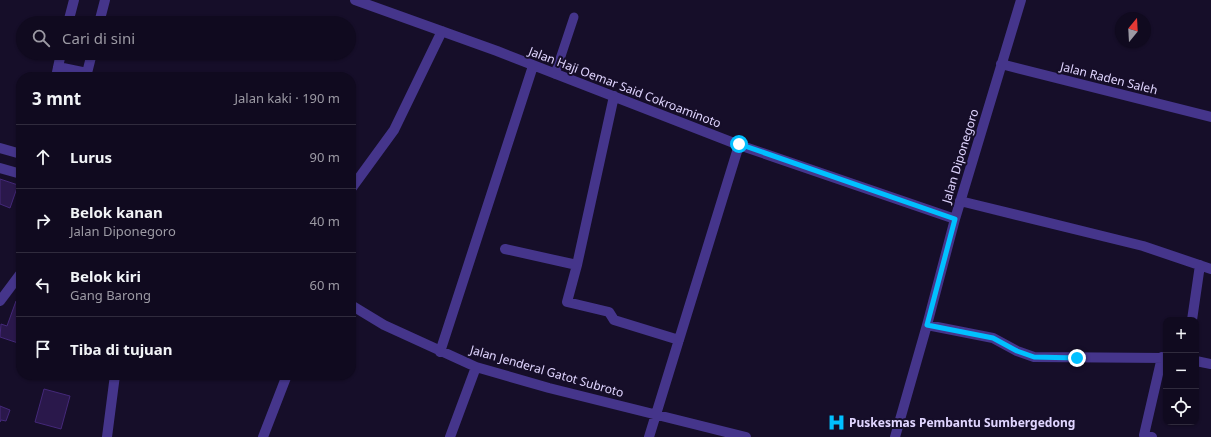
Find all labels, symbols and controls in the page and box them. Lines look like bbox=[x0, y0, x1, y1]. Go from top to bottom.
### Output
north arrow bbox=[1115, 12, 1151, 48]
search box bbox=[16, 16, 356, 60]
icon: search bbox=[30, 27, 52, 49]
text: Cari di sini bbox=[62, 28, 135, 48]
street label: Jalan Haji Oemar Said Cokroaminoto bbox=[525, 42, 724, 132]
street label: Jalan Raden Saleh bbox=[1058, 57, 1160, 98]
text: 3 mnt bbox=[32, 87, 81, 110]
text: Jalan kaki · 190 m bbox=[234, 89, 340, 107]
street label: Jalan Diponegoro bbox=[937, 107, 982, 206]
route start bbox=[730, 135, 748, 153]
icon: ahead bbox=[32, 146, 54, 168]
text: Lurus bbox=[70, 147, 112, 167]
text: 90 m bbox=[310, 148, 340, 166]
text: Belok kanan bbox=[70, 202, 163, 222]
icon: right bbox=[32, 210, 54, 232]
text: 40 m bbox=[310, 212, 340, 230]
text: Jalan Diponegoro bbox=[70, 222, 176, 240]
text: Belok kiri bbox=[70, 266, 141, 286]
icon: left bbox=[32, 274, 54, 296]
text: 60 m bbox=[310, 276, 340, 294]
text: Gang Barong bbox=[70, 286, 151, 304]
map controls bbox=[1163, 317, 1199, 425]
button: + bbox=[1163, 317, 1199, 353]
icon: arrive bbox=[32, 338, 54, 360]
text: Tiba di tujuan bbox=[70, 339, 173, 359]
street label: Jalan Jenderal Gatot Subroto bbox=[467, 341, 626, 401]
route end bbox=[1068, 349, 1086, 367]
button: − bbox=[1163, 353, 1199, 389]
button: locate bbox=[1163, 389, 1199, 425]
hospital icon: Puskesmas Pembantu Sumbergedong bbox=[826, 412, 846, 432]
place label: Puskesmas Pembantu Sumbergedong bbox=[849, 414, 1075, 431]

